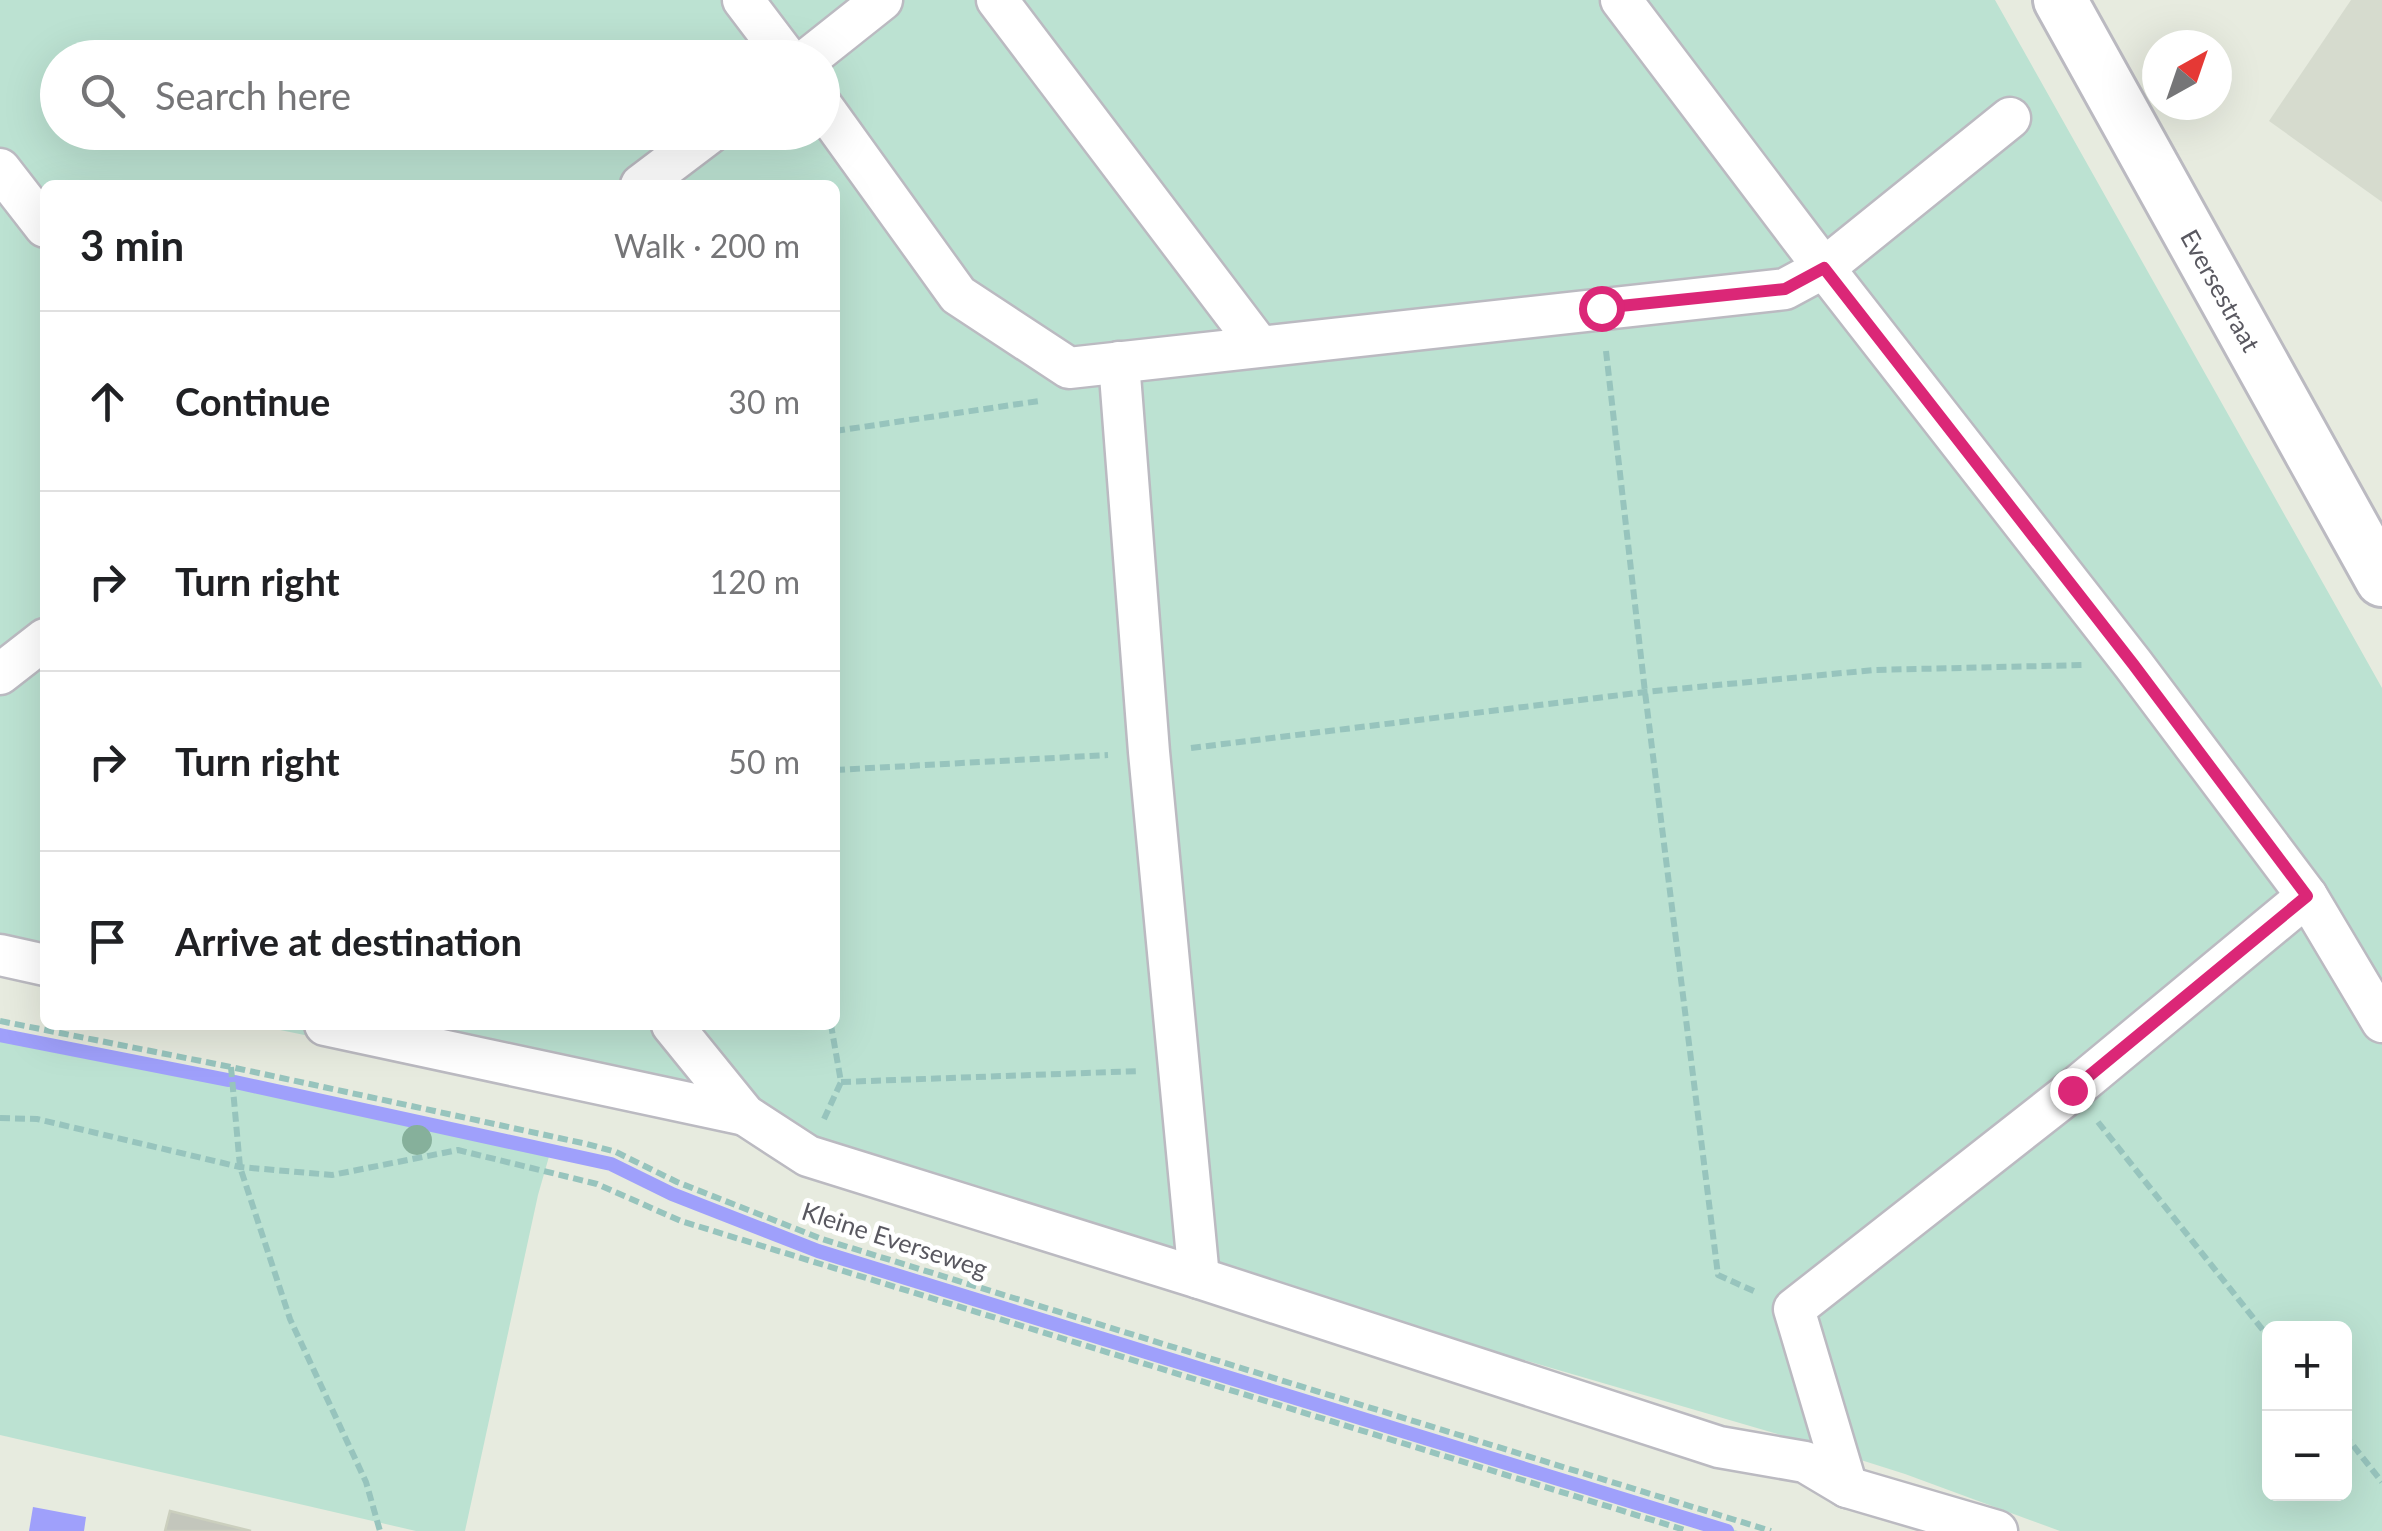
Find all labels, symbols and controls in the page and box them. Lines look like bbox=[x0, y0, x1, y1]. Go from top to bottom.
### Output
north arrow bbox=[2142, 30, 2232, 120]
search box bbox=[40, 40, 840, 150]
icon: search bbox=[75, 68, 130, 123]
text: Search here bbox=[155, 72, 351, 118]
text: 3 min bbox=[80, 220, 184, 270]
street label: Eversestraat bbox=[2175, 224, 2267, 357]
text: Walk · 200 m bbox=[614, 226, 800, 265]
route start bbox=[1579, 286, 1625, 332]
icon: ahead bbox=[80, 374, 135, 429]
text: Continue bbox=[175, 378, 330, 424]
text: 30 m bbox=[728, 382, 800, 421]
icon: right bbox=[80, 554, 135, 609]
text: Turn right bbox=[175, 558, 340, 604]
text: 120 m bbox=[710, 562, 800, 601]
icon: right bbox=[80, 734, 135, 789]
text: Turn right bbox=[175, 738, 340, 784]
text: 50 m bbox=[728, 742, 800, 781]
icon: arrive bbox=[80, 914, 135, 969]
text: Arrive at destination bbox=[175, 918, 522, 964]
route end bbox=[2050, 1068, 2096, 1114]
street label: Kleine Everseweg bbox=[798, 1195, 992, 1283]
map controls bbox=[2262, 1321, 2352, 1501]
button: + bbox=[2262, 1321, 2352, 1411]
button: − bbox=[2262, 1411, 2352, 1501]

